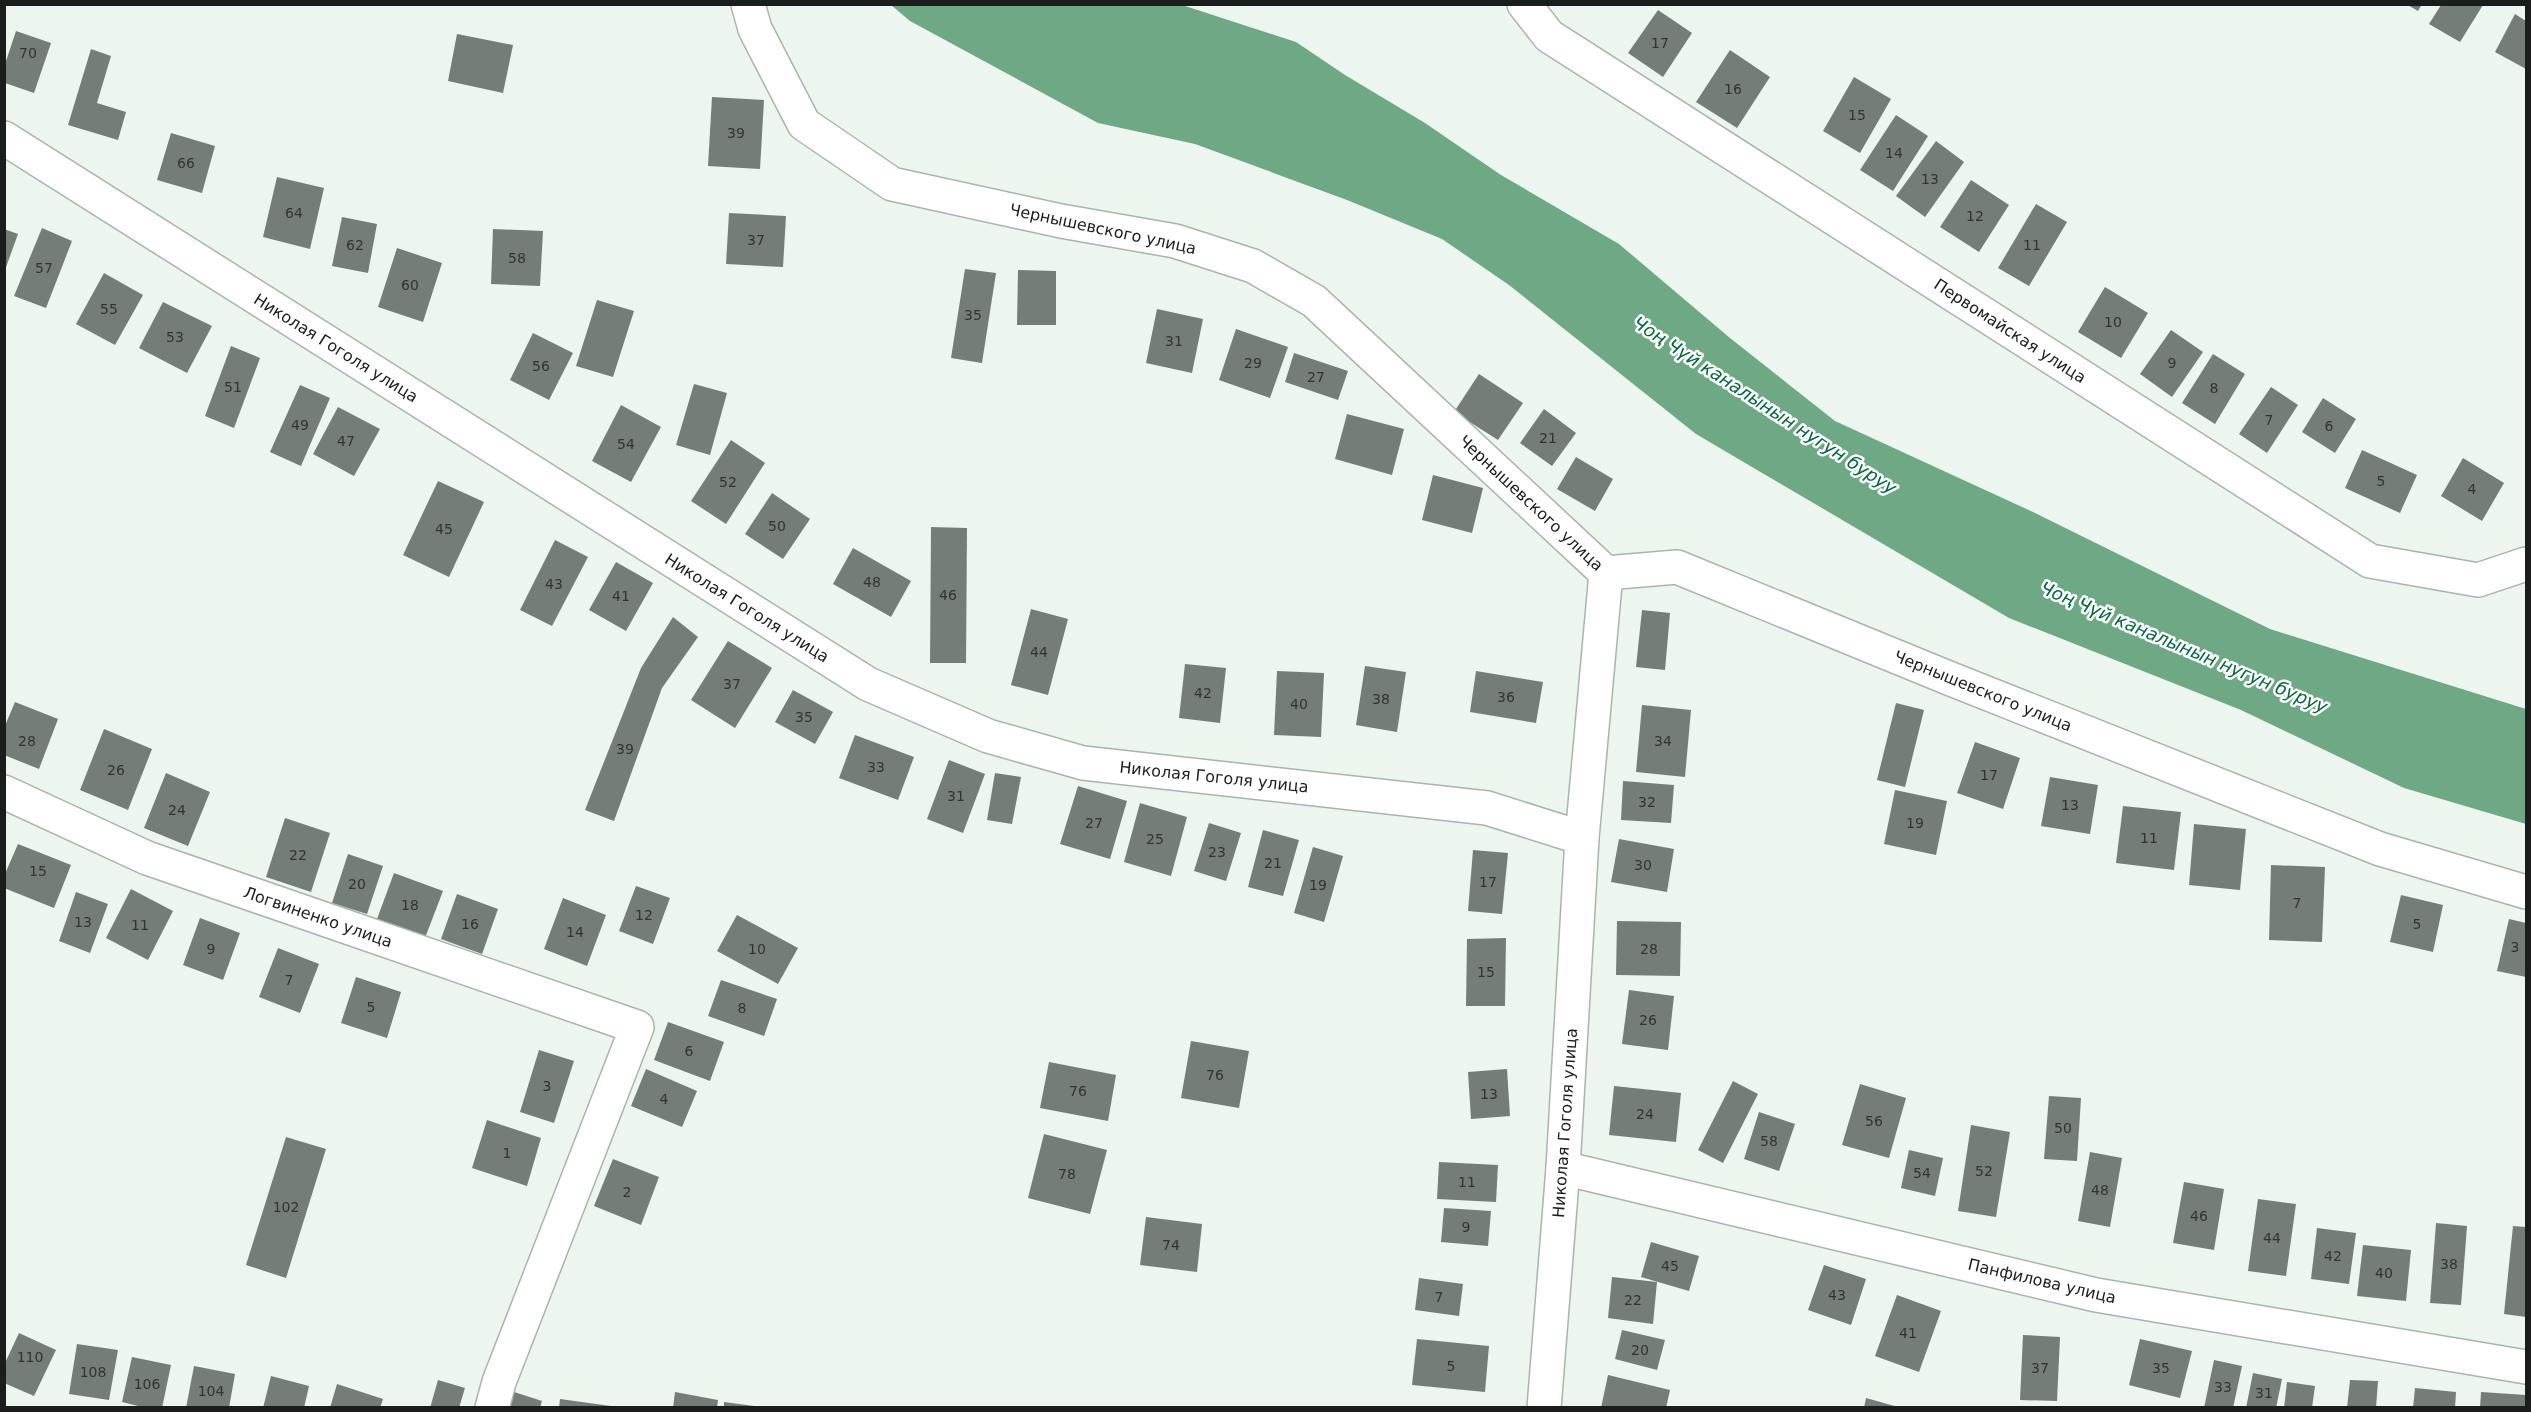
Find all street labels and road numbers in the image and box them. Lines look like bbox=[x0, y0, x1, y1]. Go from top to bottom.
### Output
street label: Чернышевского улица bbox=[1008, 200, 1198, 258]
street label: Первомайская улица bbox=[1930, 275, 2090, 387]
street label: Николая Гоголя улица bbox=[250, 290, 422, 406]
street label: Чернышевского улица bbox=[1455, 431, 1607, 575]
street label: Николая Гоголя улица bbox=[661, 550, 833, 666]
street label: Чернышевского улица bbox=[1891, 647, 2075, 735]
street label: Николая Гоголя улица bbox=[1118, 758, 1310, 796]
street label: Логвиненко улица bbox=[241, 883, 395, 951]
street label: Николая Гоголя улица bbox=[1549, 1028, 1581, 1218]
street label: Панфилова улица bbox=[1966, 1255, 2118, 1307]

